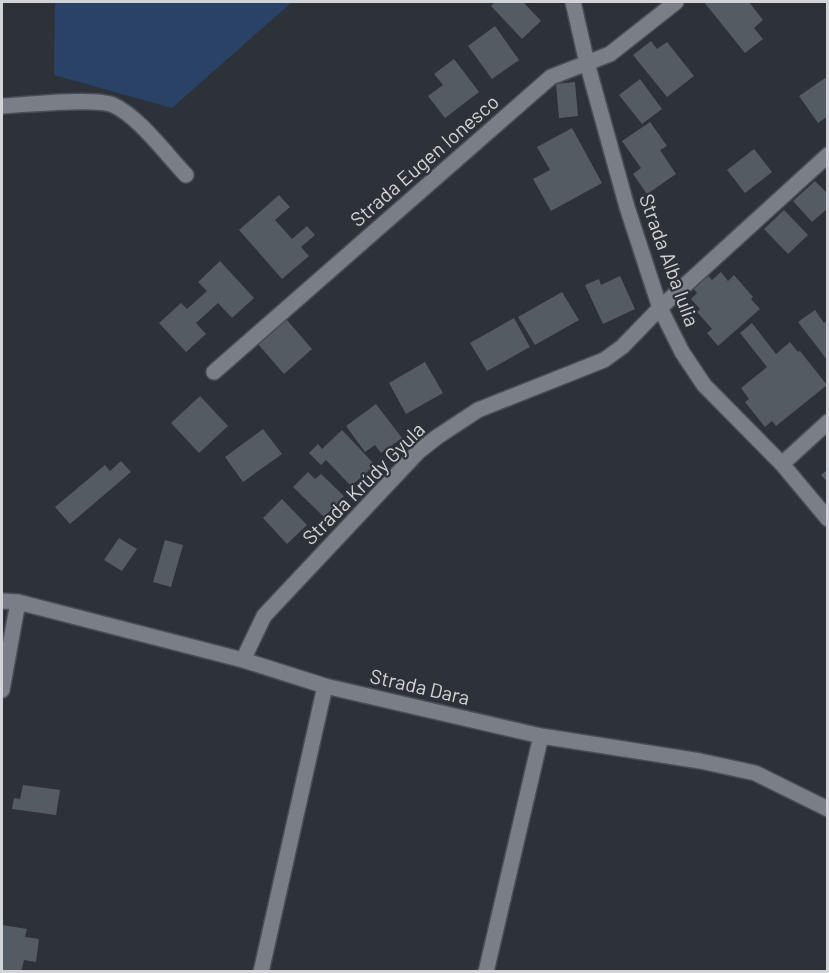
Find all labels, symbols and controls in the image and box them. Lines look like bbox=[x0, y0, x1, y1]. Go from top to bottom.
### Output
street label: Strada Eugen Ionesco bbox=[345, 89, 503, 231]
street label: Strada Alba Iulia bbox=[635, 190, 705, 330]
street label: Strada Krúdy Gyula bbox=[297, 417, 429, 549]
street label: Strada Dara bbox=[368, 663, 472, 709]

